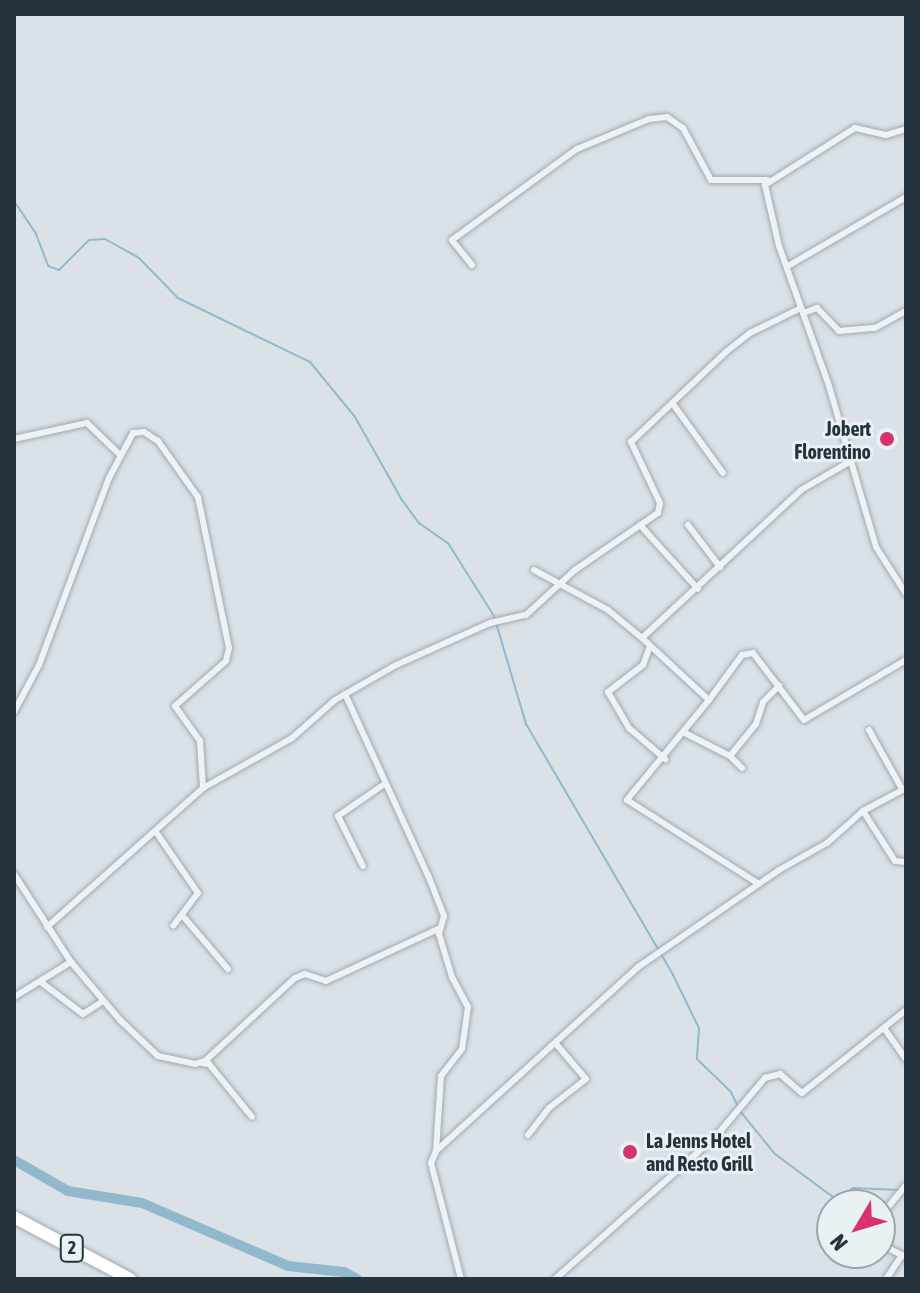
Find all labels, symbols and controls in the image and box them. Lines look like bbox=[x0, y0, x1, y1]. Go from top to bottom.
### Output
place label: Jobert Florentino bbox=[794, 416, 871, 463]
marker: Jobert Florentino bbox=[878, 430, 896, 448]
place label: La Jenns Hotel and Resto Grill bbox=[646, 1128, 753, 1175]
marker: La Jenns Hotel and Resto Grill bbox=[621, 1143, 639, 1161]
north arrow bbox=[816, 1189, 896, 1269]
text: N bbox=[824, 1229, 853, 1256]
road number: 2 bbox=[58, 1234, 86, 1262]

